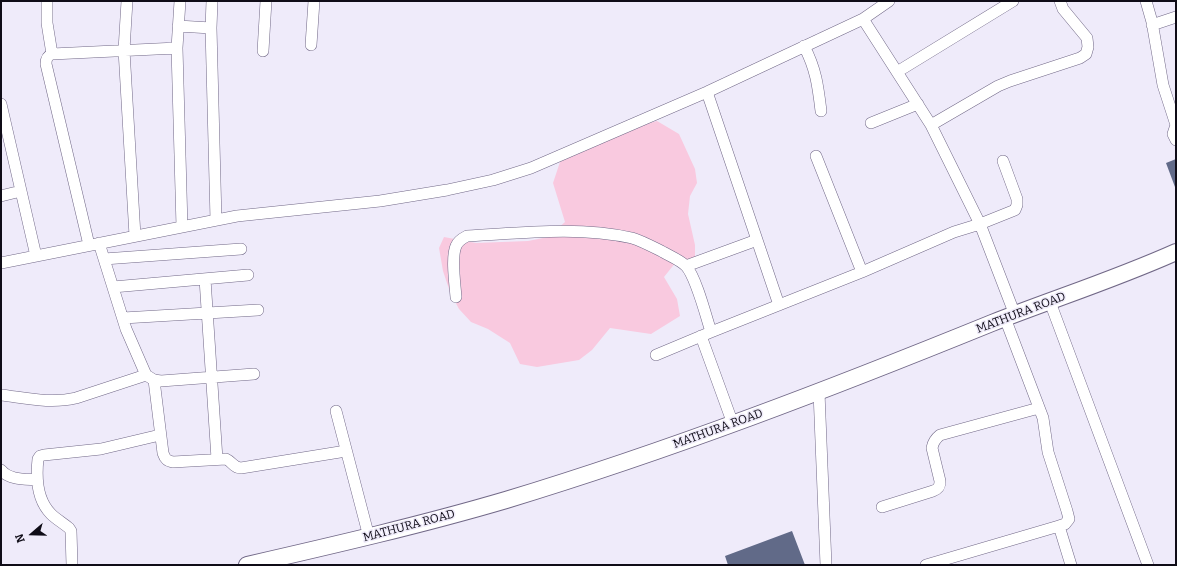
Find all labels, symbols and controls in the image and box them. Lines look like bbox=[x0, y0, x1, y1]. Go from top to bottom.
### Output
street label: MATHURA ROAD bbox=[974, 289, 1068, 337]
street label: MATHURA ROAD bbox=[671, 406, 765, 452]
street label: MATHURA ROAD bbox=[361, 507, 457, 545]
north arrow bbox=[12, 514, 52, 554]
text: N bbox=[13, 532, 28, 544]

